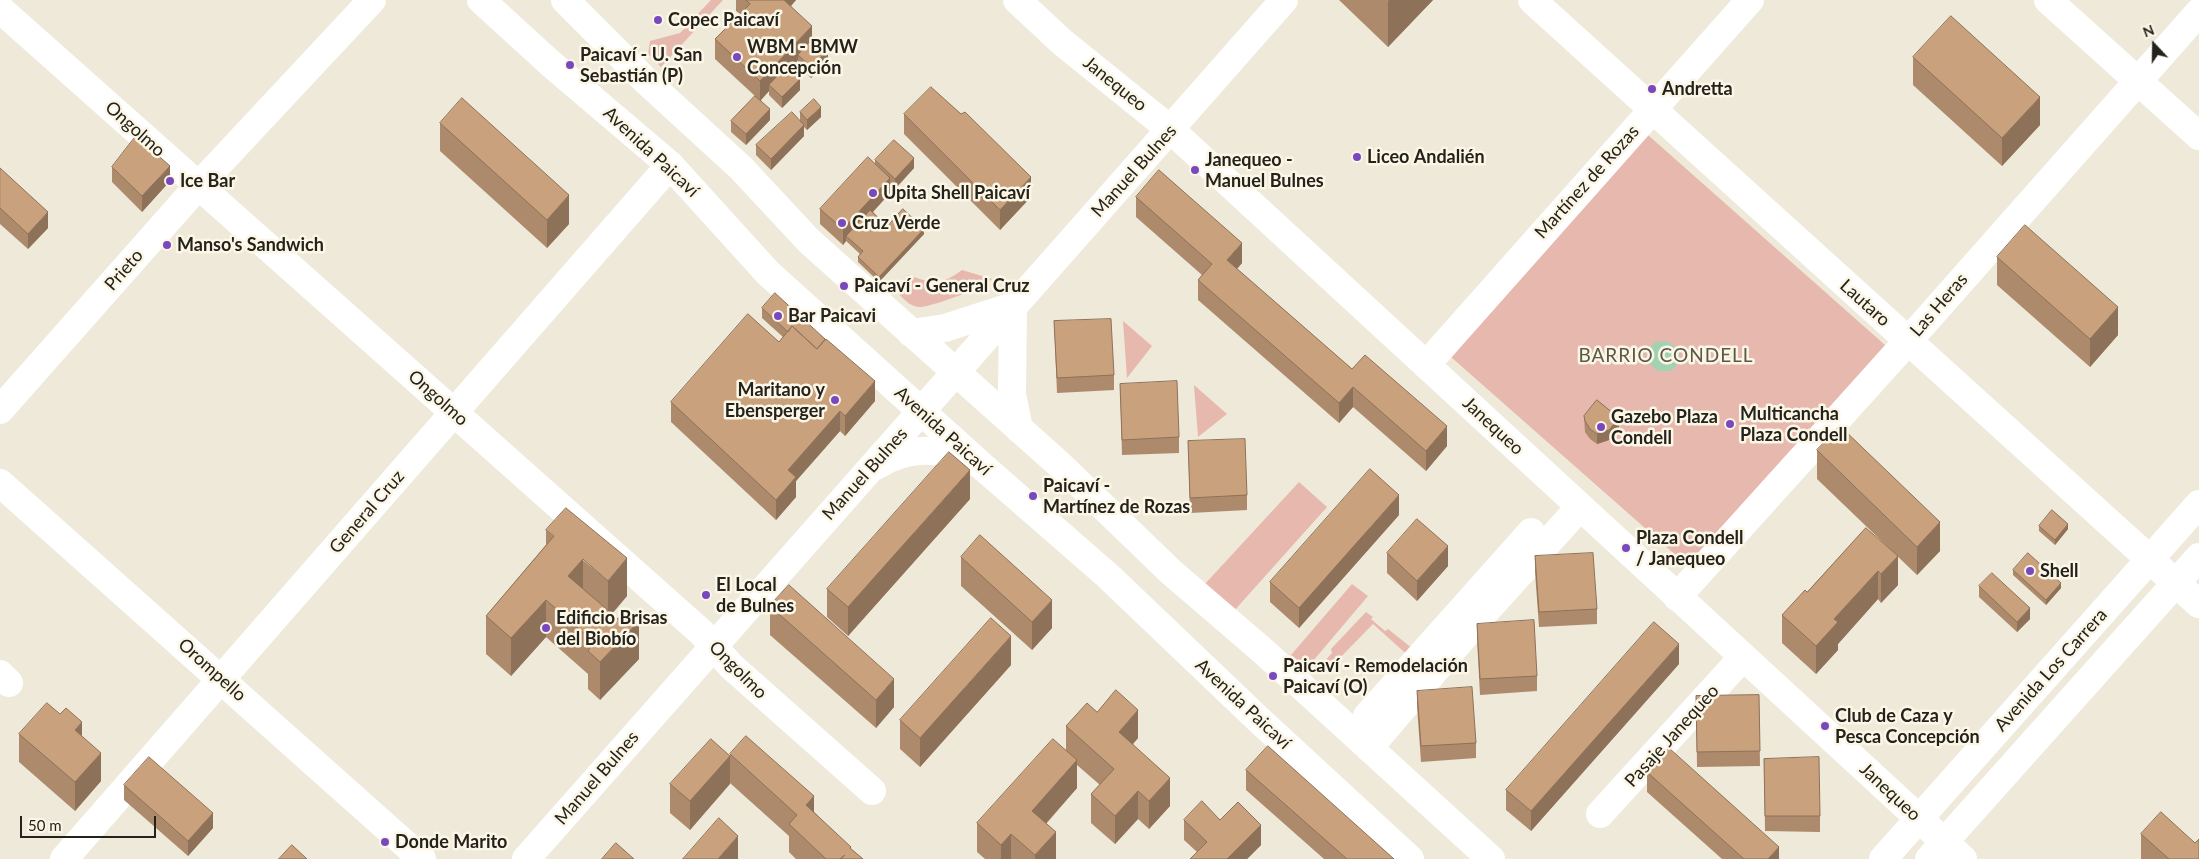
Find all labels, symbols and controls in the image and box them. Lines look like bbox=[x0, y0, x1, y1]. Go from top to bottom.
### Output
place label: Copec Paicaví bbox=[668, 9, 779, 31]
marker: Copec Paicaví bbox=[652, 14, 664, 26]
north arrow bbox=[2129, 20, 2179, 70]
text: N bbox=[2140, 21, 2157, 40]
place label: WBM - BMW Concepción bbox=[747, 36, 858, 78]
place label: Paicaví - U. San Sebastián (P) bbox=[580, 44, 702, 86]
marker: WBM - BMW Concepción bbox=[731, 51, 743, 63]
street label: Janequeo bbox=[1079, 52, 1151, 116]
marker: Paicaví - U. San Sebastián (P) bbox=[564, 59, 576, 71]
place label: Andretta bbox=[1662, 78, 1733, 100]
marker: Andretta bbox=[1646, 83, 1658, 95]
street label: Ongolmo bbox=[101, 97, 169, 161]
street label: Avenida Paicaví bbox=[599, 102, 703, 202]
street label: Manuel Bulnes bbox=[1087, 120, 1181, 222]
street label: Martínez de Rozas bbox=[1530, 121, 1644, 243]
place label: Liceo Andalién bbox=[1367, 146, 1485, 168]
place label: Janequeo - Manuel Bulnes bbox=[1205, 149, 1324, 192]
marker: Liceo Andalién bbox=[1351, 151, 1363, 163]
marker: Janequeo - Manuel Bulnes bbox=[1189, 164, 1201, 176]
place label: Ice Bar bbox=[180, 170, 235, 192]
marker: Ice Bar bbox=[164, 175, 176, 187]
place label: Upita Shell Paicaví bbox=[883, 182, 1030, 204]
marker: Upita Shell Paicaví bbox=[867, 187, 879, 199]
place label: Cruz Verde bbox=[852, 212, 940, 234]
marker: Cruz Verde bbox=[836, 217, 848, 229]
place label: Manso's Sandwich bbox=[177, 234, 324, 256]
marker: Manso's Sandwich bbox=[161, 239, 173, 251]
street label: Prieto bbox=[100, 245, 148, 295]
street label: Las Heras bbox=[1906, 269, 1972, 341]
place label: Paicaví - General Cruz bbox=[854, 275, 1030, 297]
street label: Lautaro bbox=[1835, 275, 1895, 331]
marker: Paicaví - General Cruz bbox=[838, 280, 850, 292]
place label: Bar Paicavi bbox=[788, 305, 876, 327]
marker: Bar Paicavi bbox=[772, 310, 784, 322]
district label: BARRIO CONDELL bbox=[1577, 345, 1755, 367]
street label: Ongolmo bbox=[404, 366, 472, 430]
place label: Maritano y Ebensperger bbox=[725, 379, 825, 422]
street label: Avenida Paicaví bbox=[890, 382, 996, 480]
street label: Janequeo bbox=[1458, 392, 1528, 460]
marker: Maritano y Ebensperger bbox=[829, 394, 841, 406]
place label: Multicancha Plaza Condell bbox=[1740, 403, 1847, 446]
place label: Gazebo Plaza Condell bbox=[1611, 406, 1718, 448]
marker: Multicancha Plaza Condell bbox=[1724, 418, 1736, 430]
marker: Gazebo Plaza Condell bbox=[1595, 421, 1607, 433]
street label: Manuel Bulnes bbox=[818, 423, 912, 525]
street label: General Cruz bbox=[325, 466, 409, 558]
place label: Paicaví - Martínez de Rozas bbox=[1043, 475, 1190, 518]
marker: Paicaví - Martínez de Rozas bbox=[1027, 490, 1039, 502]
place label: Plaza Condell / Janequeo bbox=[1636, 527, 1743, 570]
marker: Plaza Condell / Janequeo bbox=[1620, 542, 1632, 554]
place label: Shell bbox=[2040, 560, 2078, 582]
marker: Shell bbox=[2024, 565, 2036, 577]
place label: El Local de Bulnes bbox=[716, 574, 794, 616]
marker: El Local de Bulnes bbox=[700, 589, 712, 601]
street label: Avenida Los Carrera bbox=[1990, 604, 2112, 736]
place label: Edificio Brisas del Biobío bbox=[556, 607, 668, 650]
marker: Edificio Brisas del Biobío bbox=[540, 622, 552, 634]
street label: Orompello bbox=[174, 634, 250, 706]
street label: Ongolmo bbox=[705, 637, 771, 703]
street label: Avenida Paicaví bbox=[1191, 654, 1295, 754]
place label: Paicaví - Remodelación Paicaví (O) bbox=[1283, 655, 1468, 698]
marker: Paicaví - Remodelación Paicaví (O) bbox=[1267, 670, 1279, 682]
street label: Pasaje Janequeo bbox=[1620, 680, 1724, 792]
place label: Club de Caza y Pesca Concepción bbox=[1835, 705, 1980, 748]
marker: Club de Caza y Pesca Concepción bbox=[1819, 720, 1831, 732]
street label: Manuel Bulnes bbox=[551, 727, 643, 829]
street label: Janequeo bbox=[1855, 758, 1925, 826]
scale bar bbox=[22, 806, 159, 838]
text: 50 m bbox=[28, 816, 62, 834]
place label: Donde Marito bbox=[395, 831, 507, 853]
marker: Donde Marito bbox=[379, 836, 391, 848]

